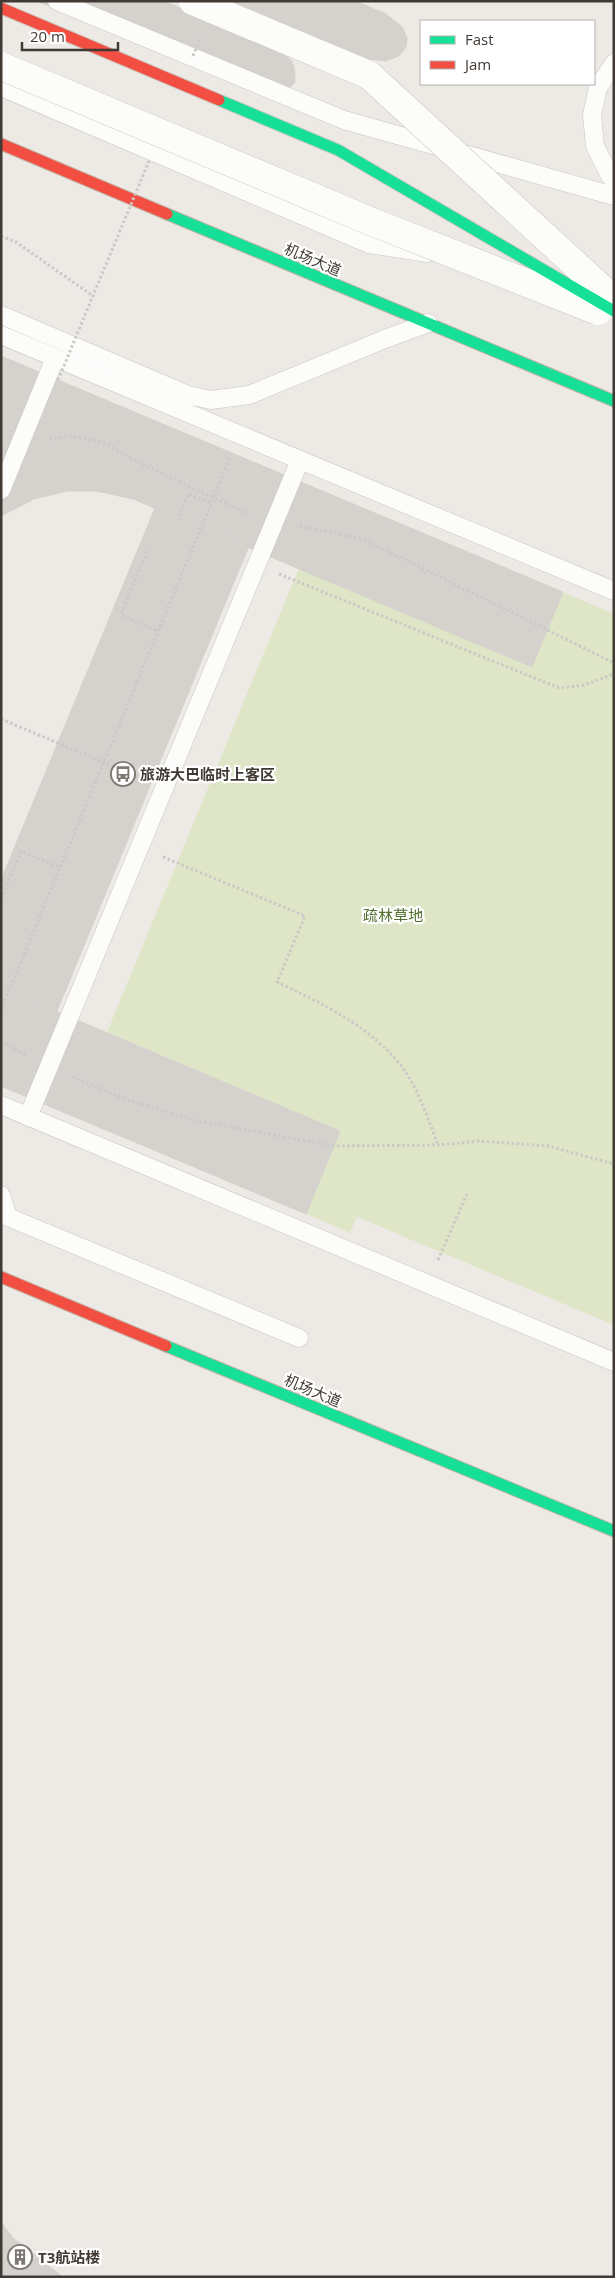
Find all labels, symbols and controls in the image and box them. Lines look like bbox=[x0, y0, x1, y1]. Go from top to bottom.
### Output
scale bar bbox=[22, 20, 119, 52]
legend bbox=[420, 20, 595, 85]
text: 20 m bbox=[30, 26, 65, 46]
text: Fast bbox=[465, 29, 494, 49]
text: Jam bbox=[463, 54, 491, 74]
street label: 机场大道 bbox=[281, 238, 345, 280]
bus stop icon: 旅游大巴临时上客区 bbox=[110, 761, 136, 787]
place label: 旅游大巴临时上客区 bbox=[140, 764, 275, 784]
park label: 疏林草地 bbox=[363, 905, 423, 925]
street label: 机场大道 bbox=[281, 1369, 345, 1411]
building icon: T3航站楼 bbox=[7, 2244, 33, 2270]
place label: T3航站楼 bbox=[38, 2247, 100, 2267]

